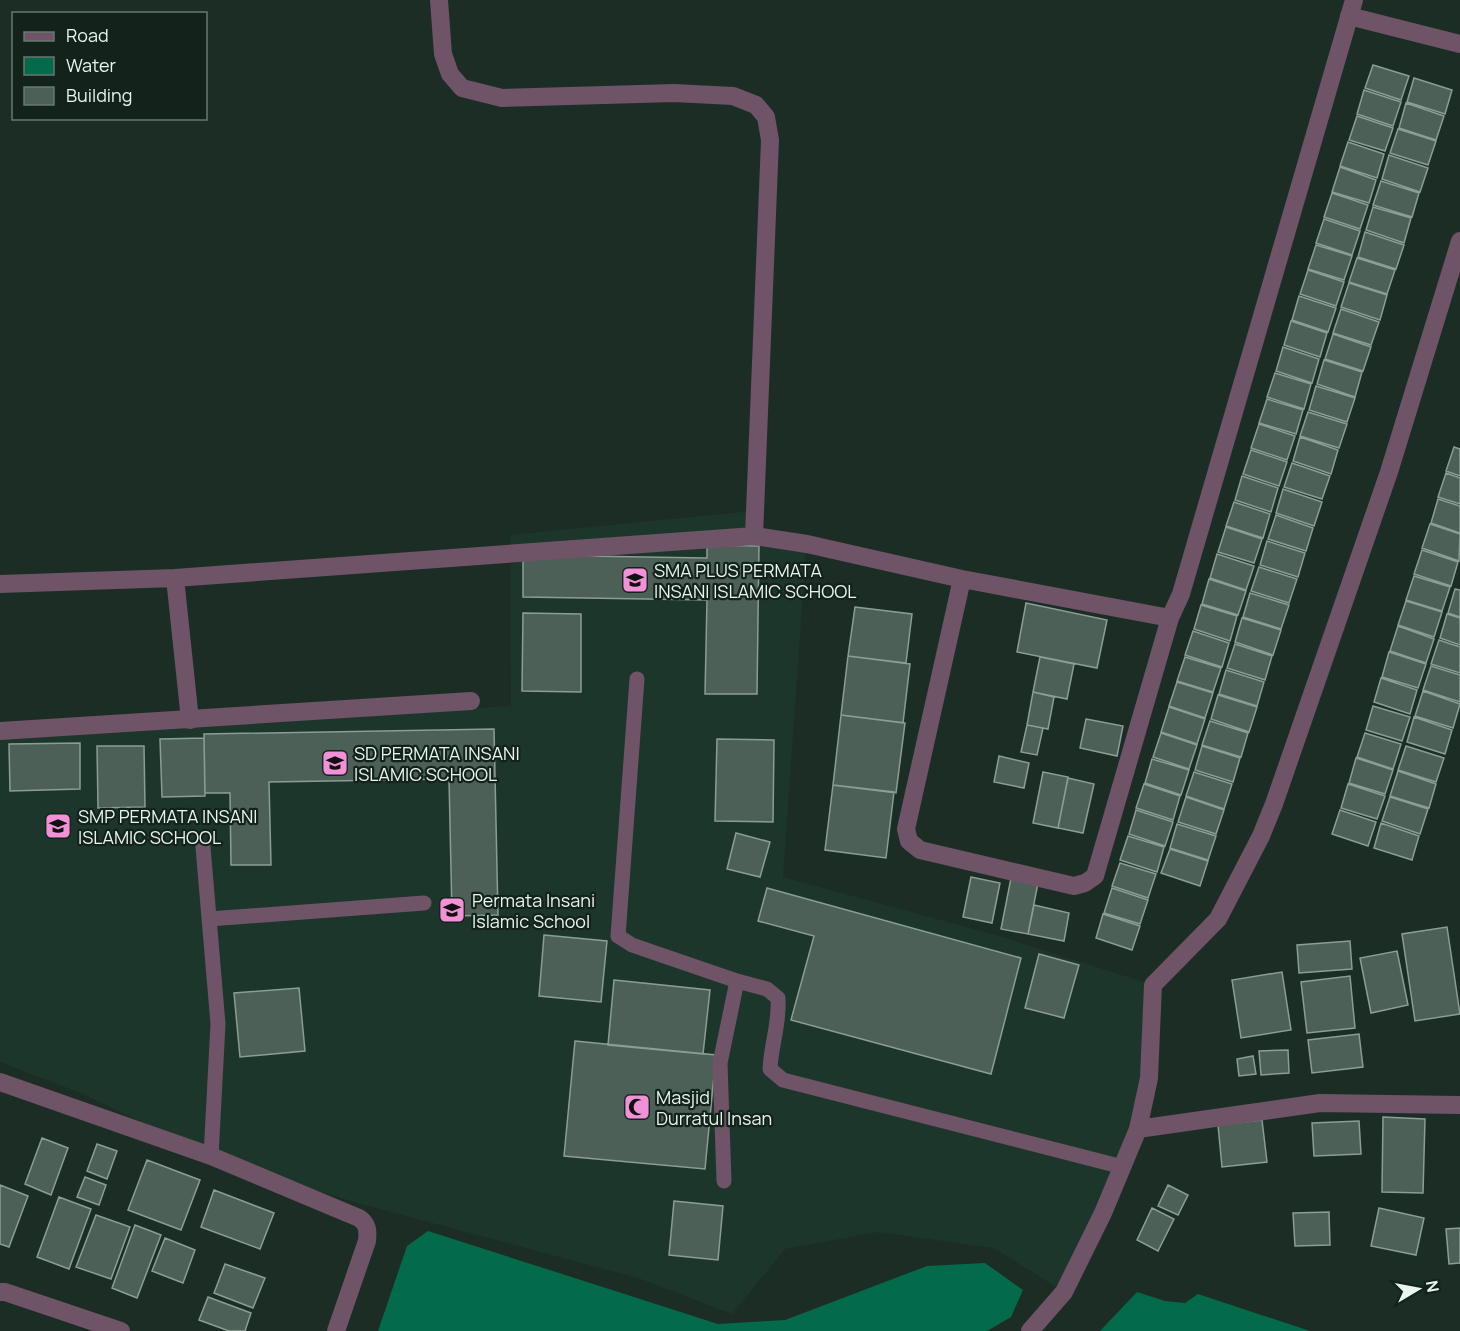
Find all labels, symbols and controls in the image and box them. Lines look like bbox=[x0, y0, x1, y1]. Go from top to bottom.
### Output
legend bbox=[12, 12, 207, 120]
text: Road bbox=[66, 23, 109, 47]
text: Water bbox=[66, 53, 116, 77]
text: Building bbox=[66, 83, 132, 107]
place label: SMA PLUS PERMATA INSANI ISLAMIC SCHOOL bbox=[654, 558, 856, 603]
school or university icon: SMA PLUS PERMATA INSANI ISLAMIC SCHOOL bbox=[620, 565, 650, 595]
place label: SD PERMATA INSANI ISLAMIC SCHOOL bbox=[354, 741, 520, 786]
school or university icon: SD PERMATA INSANI ISLAMIC SCHOOL bbox=[320, 748, 350, 778]
place label: SMP PERMATA INSANI ISLAMIC SCHOOL bbox=[78, 804, 258, 849]
school or university icon: SMP PERMATA INSANI ISLAMIC SCHOOL bbox=[43, 811, 73, 841]
place label: Permata Insani Islamic School bbox=[472, 888, 595, 933]
school or university icon: Permata Insani Islamic School bbox=[437, 895, 467, 925]
place label: Masjid Durratul Insan bbox=[656, 1085, 772, 1130]
mosque icon: Masjid Durratul Insan bbox=[622, 1092, 652, 1122]
north arrow bbox=[1388, 1259, 1448, 1319]
text: N bbox=[1421, 1279, 1445, 1294]

